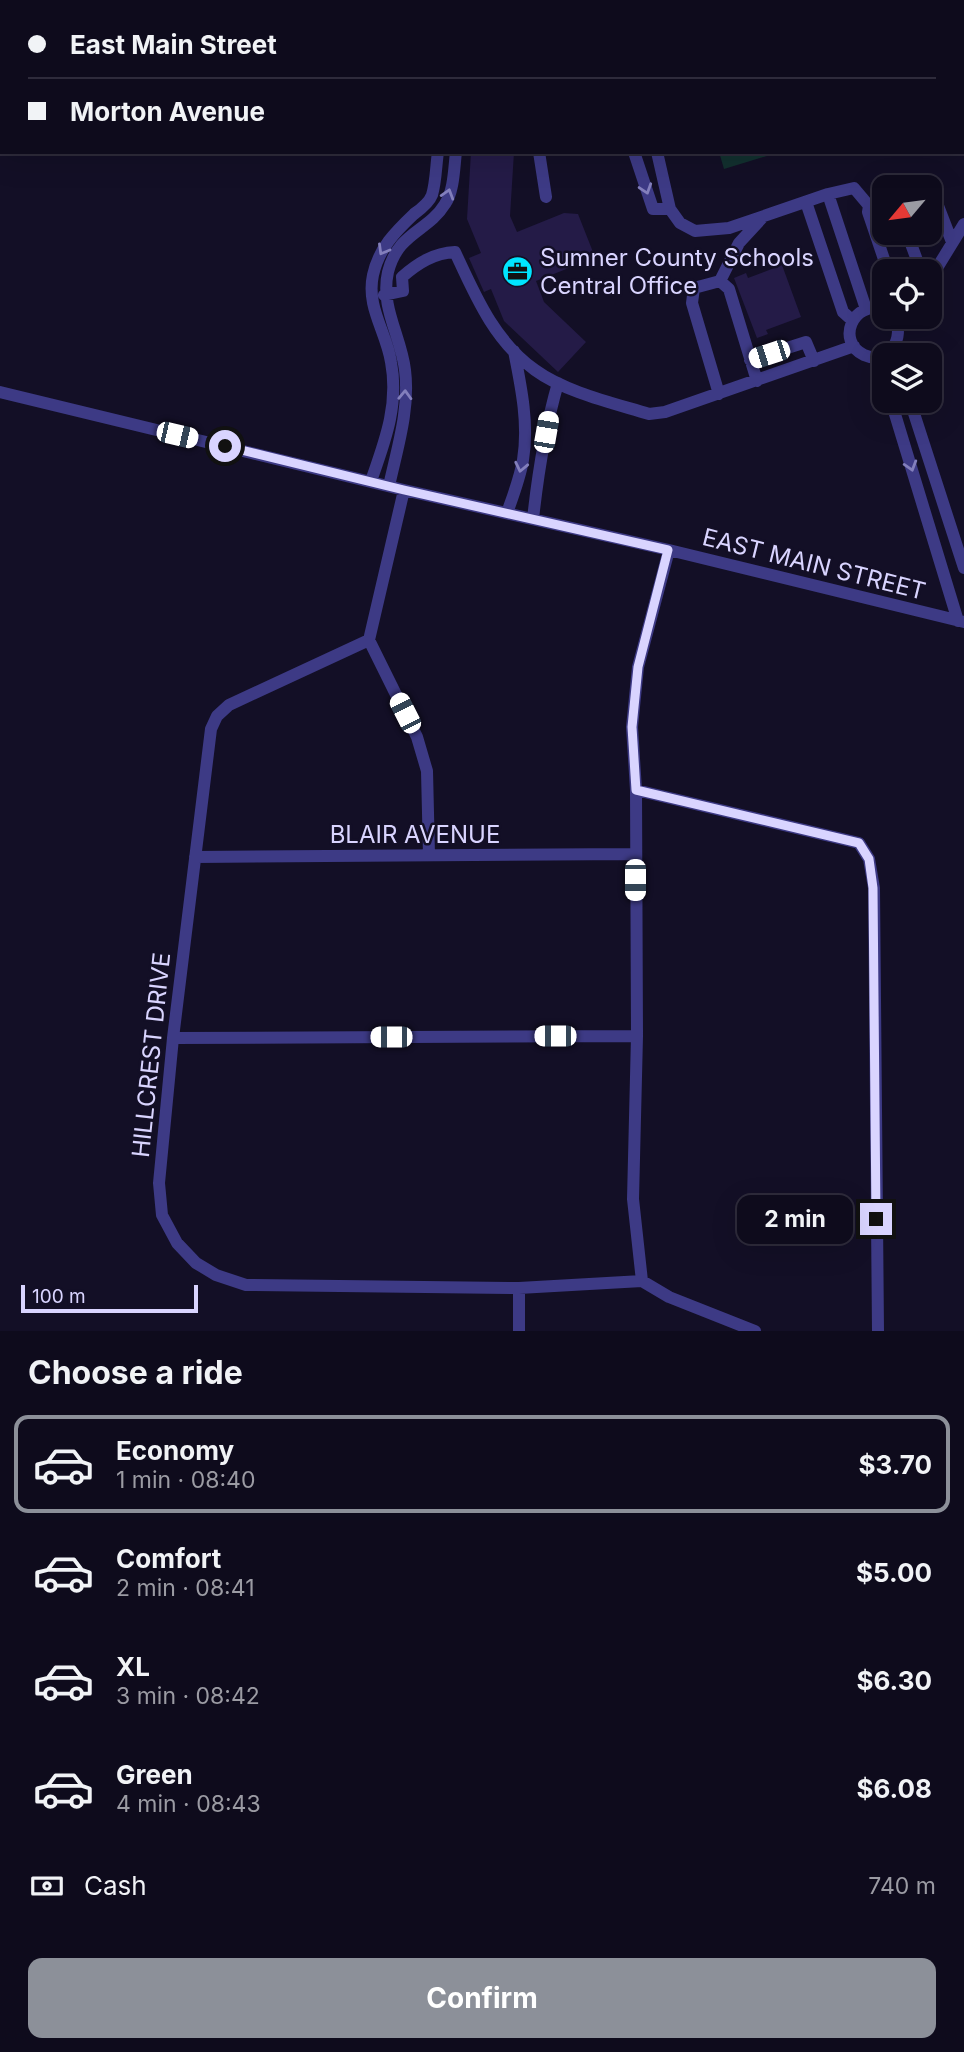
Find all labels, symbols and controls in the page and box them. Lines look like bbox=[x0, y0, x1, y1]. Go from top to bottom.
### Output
text: East Main Street bbox=[70, 29, 277, 60]
text: Morton Avenue bbox=[70, 96, 265, 127]
north arrow bbox=[872, 175, 942, 245]
map controls bbox=[872, 175, 942, 413]
one-way arrow bbox=[638, 183, 653, 195]
one-way arrow bbox=[439, 188, 454, 200]
one-way arrow bbox=[378, 243, 391, 256]
place label: Sumner County Schools Central Office bbox=[540, 243, 814, 300]
office icon: Sumner County Schools Central Office bbox=[500, 254, 534, 288]
button: locate bbox=[872, 259, 942, 329]
car bbox=[746, 338, 793, 370]
button: layers bbox=[872, 343, 942, 413]
one-way arrow bbox=[397, 389, 412, 400]
car bbox=[533, 409, 560, 455]
car bbox=[155, 420, 200, 450]
route start bbox=[209, 430, 241, 462]
one-way arrow bbox=[903, 459, 917, 472]
one-way arrow bbox=[514, 461, 529, 473]
street label: EAST MAIN STREET bbox=[699, 522, 929, 606]
car bbox=[387, 690, 424, 736]
street label: BLAIR AVENUE bbox=[330, 820, 500, 849]
car bbox=[625, 859, 646, 901]
street label: HILLCREST DRIVE bbox=[126, 951, 176, 1159]
car bbox=[535, 1026, 577, 1047]
car bbox=[371, 1027, 413, 1048]
callout: 2 min bbox=[736, 1194, 852, 1244]
route end bbox=[860, 1203, 892, 1235]
text: 2 min bbox=[764, 1205, 826, 1233]
scale bar bbox=[21, 1282, 198, 1314]
text: 100 m bbox=[32, 1285, 86, 1308]
text: Choose a ride bbox=[28, 1353, 243, 1392]
icon: car bbox=[32, 1433, 95, 1496]
text: Economy bbox=[116, 1435, 234, 1466]
text: $3.70 bbox=[858, 1449, 932, 1480]
text: 1 min · 08:40 bbox=[116, 1466, 255, 1494]
icon: car bbox=[32, 1541, 95, 1604]
text: Comfort bbox=[116, 1543, 221, 1574]
text: $5.00 bbox=[856, 1557, 932, 1588]
text: 2 min · 08:41 bbox=[116, 1574, 255, 1602]
icon: car bbox=[32, 1649, 95, 1712]
text: XL bbox=[116, 1651, 150, 1682]
text: $6.30 bbox=[856, 1665, 932, 1696]
text: 3 min · 08:42 bbox=[116, 1682, 260, 1710]
icon: car bbox=[32, 1757, 95, 1820]
text: Green bbox=[116, 1759, 193, 1790]
text: $6.08 bbox=[856, 1773, 932, 1804]
text: 4 min · 08:43 bbox=[116, 1790, 261, 1818]
icon: cash bbox=[28, 1867, 66, 1905]
text: Cash bbox=[84, 1870, 147, 1901]
text: 740 m bbox=[868, 1872, 936, 1900]
button: Confirm bbox=[28, 1958, 936, 2038]

